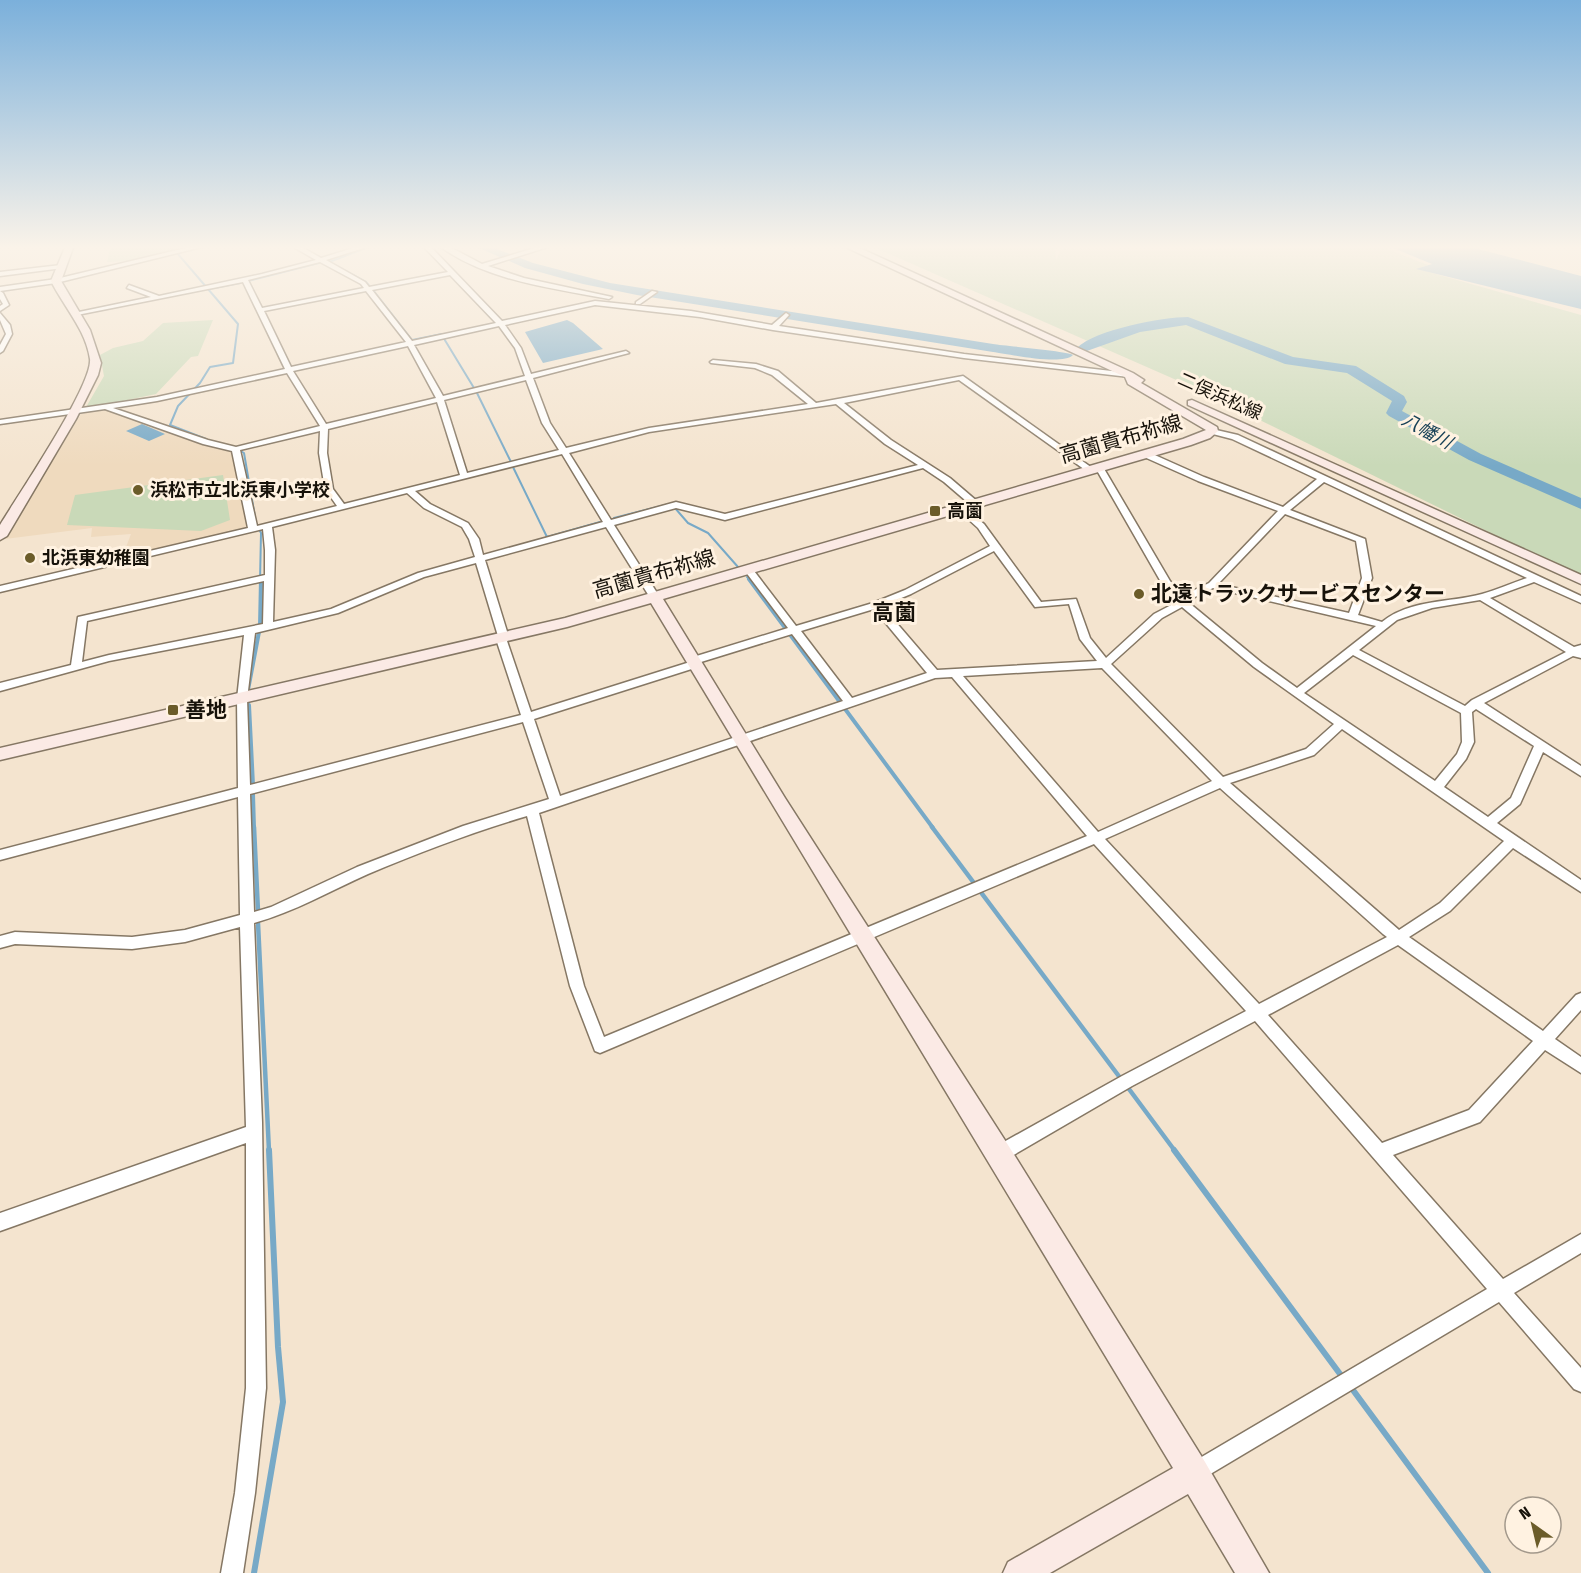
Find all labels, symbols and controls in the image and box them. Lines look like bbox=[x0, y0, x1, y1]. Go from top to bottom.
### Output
street label: 二俣浜松線 bbox=[1174, 368, 1266, 424]
water label: 八幡川 bbox=[1398, 408, 1458, 455]
street label: 高薗貴布祢線 bbox=[1057, 409, 1185, 469]
place label: 浜松市立北浜東小学校 bbox=[150, 479, 330, 501]
marker: 浜松市立北浜東小学校 bbox=[131, 483, 145, 497]
place label: 高薗 bbox=[947, 500, 983, 522]
marker: 高薗 bbox=[928, 504, 942, 518]
street label: 高薗貴布祢線 bbox=[590, 544, 718, 604]
place label: 北浜東幼稚園 bbox=[42, 547, 150, 569]
marker: 北浜東幼稚園 bbox=[23, 551, 37, 565]
place label: 北遠トラックサービスセンター bbox=[1151, 581, 1445, 607]
marker: 北遠トラックサービスセンター bbox=[1132, 587, 1146, 601]
district label: 高薗 bbox=[872, 599, 916, 626]
place label: 善地 bbox=[185, 697, 227, 723]
marker: 善地 bbox=[166, 703, 180, 717]
north arrow bbox=[1503, 1495, 1563, 1555]
text: N bbox=[1516, 1502, 1534, 1524]

